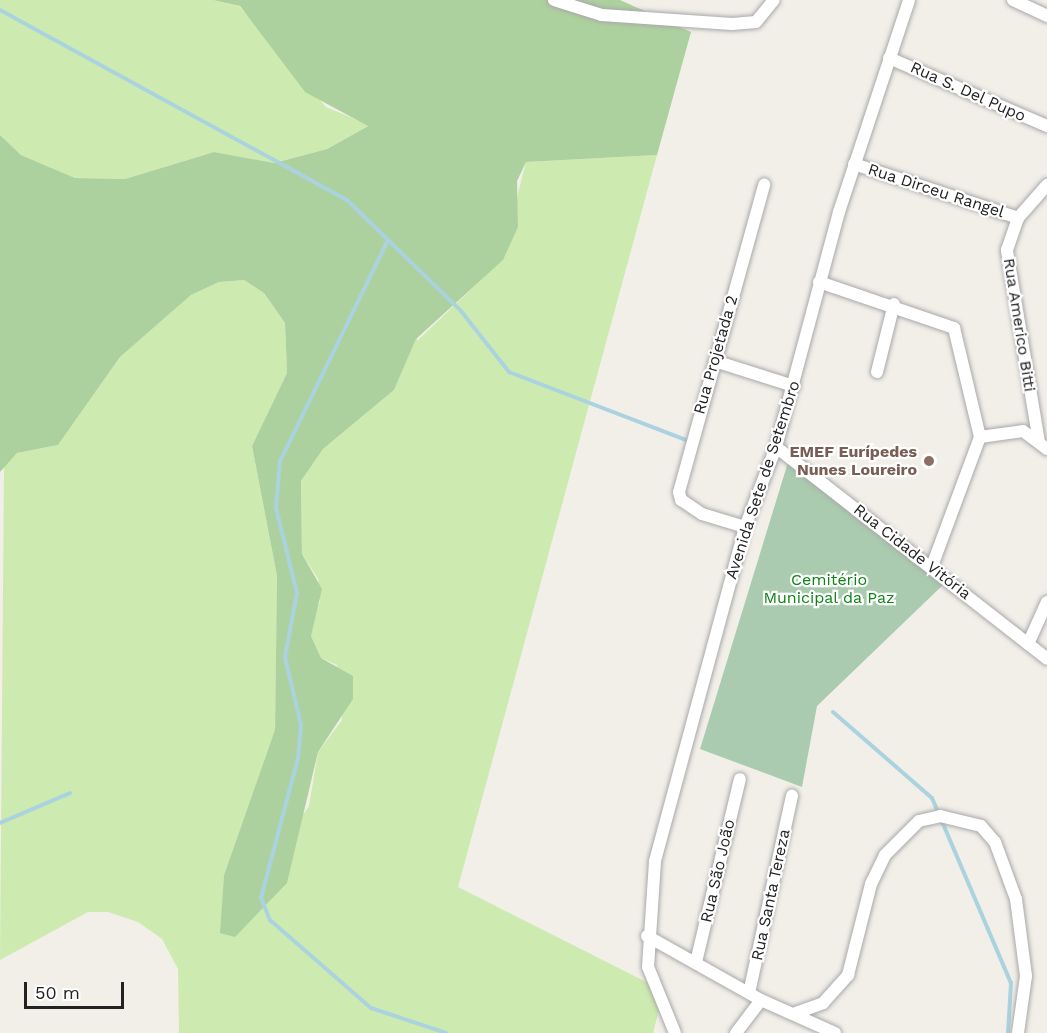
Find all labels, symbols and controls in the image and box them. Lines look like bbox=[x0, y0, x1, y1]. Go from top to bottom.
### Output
street label: Rua S. Del Pupo bbox=[907, 58, 1029, 126]
street label: Rua Dirceu Rangel bbox=[865, 160, 1007, 222]
street label: Rua Americo Bitti bbox=[999, 256, 1039, 394]
street label: Rua Projetada 2 bbox=[690, 293, 742, 417]
street label: Avenida Sete de Setembro bbox=[722, 378, 804, 582]
place label: EMEF Eurípedes Nunes Loureiro bbox=[789, 442, 917, 480]
marker: EMEF Eurípedes Nunes Loureiro bbox=[922, 454, 936, 468]
street label: Rua Cidade Vitória bbox=[849, 500, 975, 604]
park label: Cemitério Municipal da Paz bbox=[763, 570, 895, 608]
street label: Rua São João bbox=[697, 817, 739, 925]
street label: Rua Santa Tereza bbox=[748, 827, 794, 963]
scale bar bbox=[27, 970, 128, 1008]
text: 50 m bbox=[35, 982, 80, 1003]

